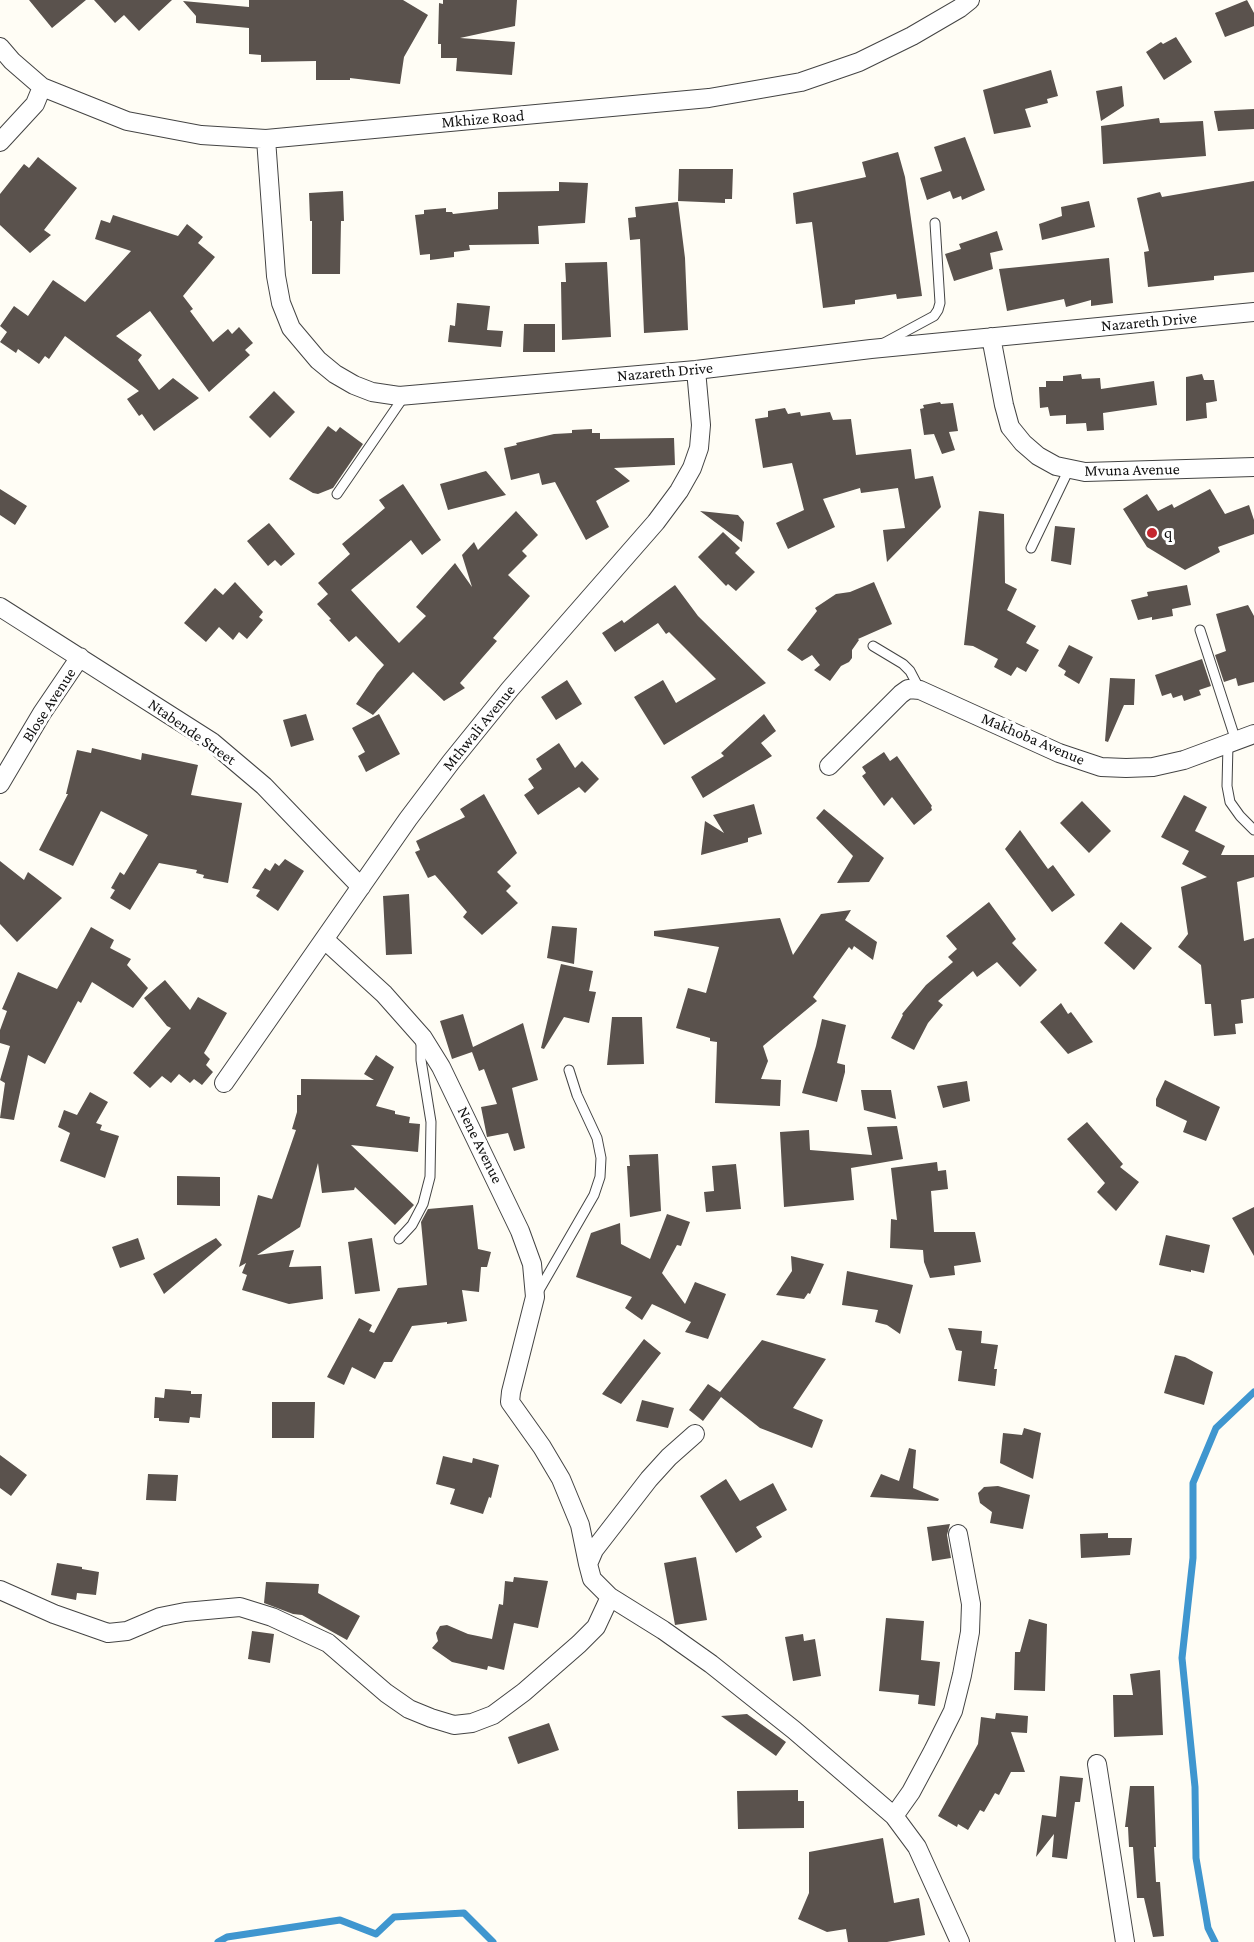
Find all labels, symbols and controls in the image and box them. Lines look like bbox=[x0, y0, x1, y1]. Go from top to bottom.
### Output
street label: Mkhize Road bbox=[441, 106, 525, 132]
street label: Nazareth Drive bbox=[1100, 308, 1198, 336]
street label: Nazareth Drive bbox=[616, 358, 714, 386]
street label: Mvuna Avenue bbox=[1084, 460, 1180, 480]
place label: q bbox=[1164, 523, 1172, 543]
marker: q bbox=[1145, 526, 1159, 540]
street label: Blose Avenue bbox=[18, 664, 80, 746]
street label: Mthwali Avenue bbox=[439, 681, 519, 775]
street label: Ntabende Street bbox=[144, 695, 240, 769]
street label: Makhoba Avenue bbox=[978, 709, 1088, 769]
street label: Nene Avenue bbox=[453, 1103, 507, 1187]

